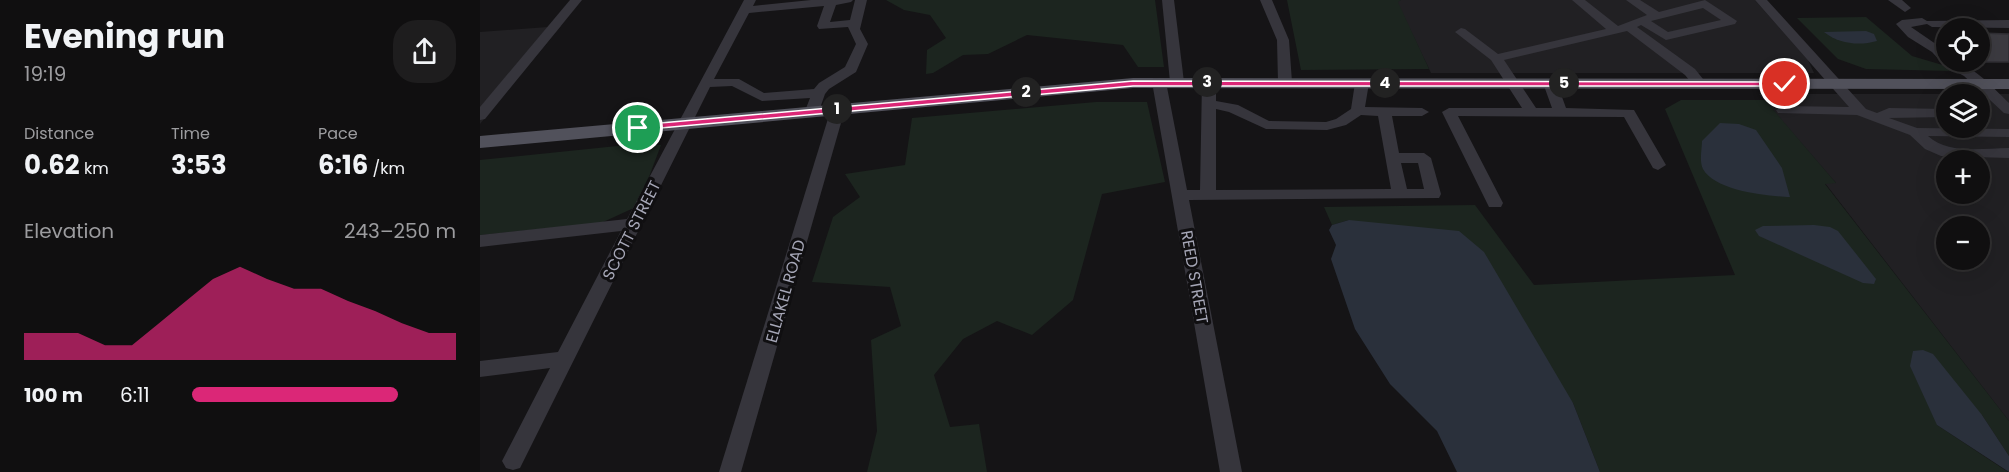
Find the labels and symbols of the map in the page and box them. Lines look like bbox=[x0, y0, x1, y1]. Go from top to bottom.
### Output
pin bbox=[1759, 58, 1810, 109]
pin: 3 bbox=[1192, 67, 1222, 97]
pin: 4 bbox=[1370, 68, 1400, 98]
pin: 5 bbox=[1549, 68, 1579, 98]
pin: 2 bbox=[1011, 77, 1041, 107]
pin: 1 bbox=[822, 94, 852, 124]
pin bbox=[612, 102, 663, 153]
street label: SCOTT STREET bbox=[597, 176, 667, 284]
street label: REED STREET bbox=[1175, 229, 1214, 326]
street label: ELLAKEL ROAD bbox=[760, 237, 811, 345]

